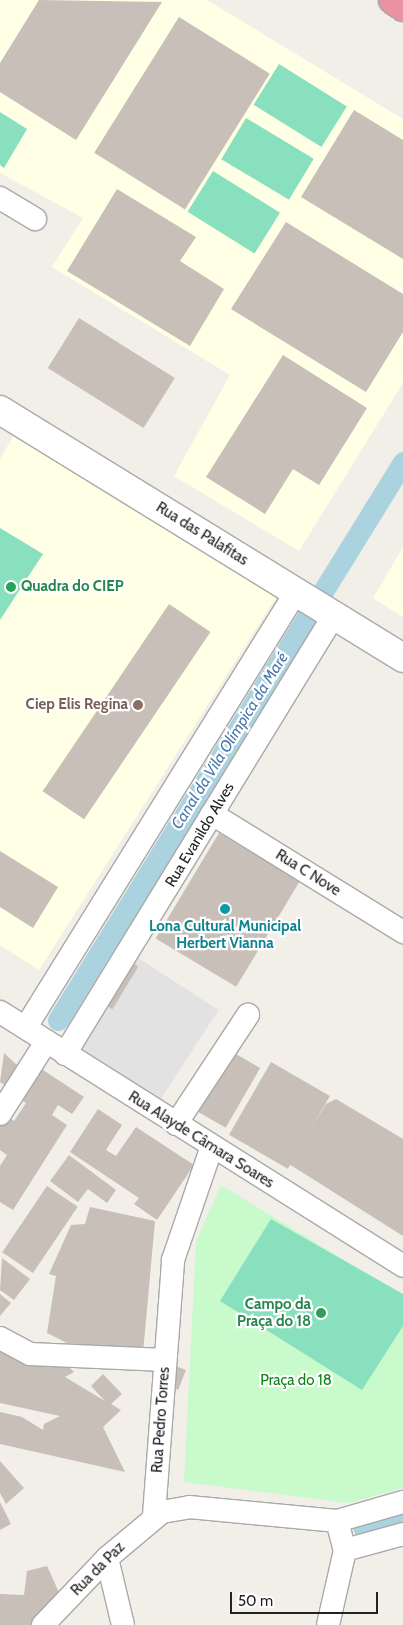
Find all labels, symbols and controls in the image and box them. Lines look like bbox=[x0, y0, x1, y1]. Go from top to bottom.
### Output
street label: Rua das Palafitas bbox=[153, 498, 251, 570]
place label: Quadra do CIEP bbox=[21, 578, 124, 596]
marker: Quadra do CIEP bbox=[5, 581, 17, 593]
water label: Canal da Vila Olímpica da Maré bbox=[168, 649, 292, 833]
place label: Ciep Elis Regina bbox=[25, 696, 128, 714]
marker: Ciep Elis Regina bbox=[132, 699, 144, 711]
street label: Rua Evanildo Alves bbox=[162, 780, 238, 890]
street label: Rua C Nove bbox=[272, 846, 344, 900]
marker: Lona Cultural Municipal Herbert Vianna bbox=[219, 903, 231, 915]
place label: Lona Cultural Municipal Herbert Vianna bbox=[149, 917, 301, 952]
street label: Rua Alayde Câmara Soares bbox=[125, 1088, 277, 1192]
place label: Campo da Praça do 18 bbox=[237, 1295, 311, 1330]
marker: Campo da Praça do 18 bbox=[315, 1307, 327, 1319]
street label: Rua Pedro Torres bbox=[148, 1366, 174, 1474]
park label: Praça do 18 bbox=[260, 1372, 332, 1390]
street label: Rua da Paz bbox=[67, 1538, 129, 1600]
scale bar bbox=[233, 1582, 380, 1614]
text: 50 m bbox=[238, 1592, 273, 1610]

